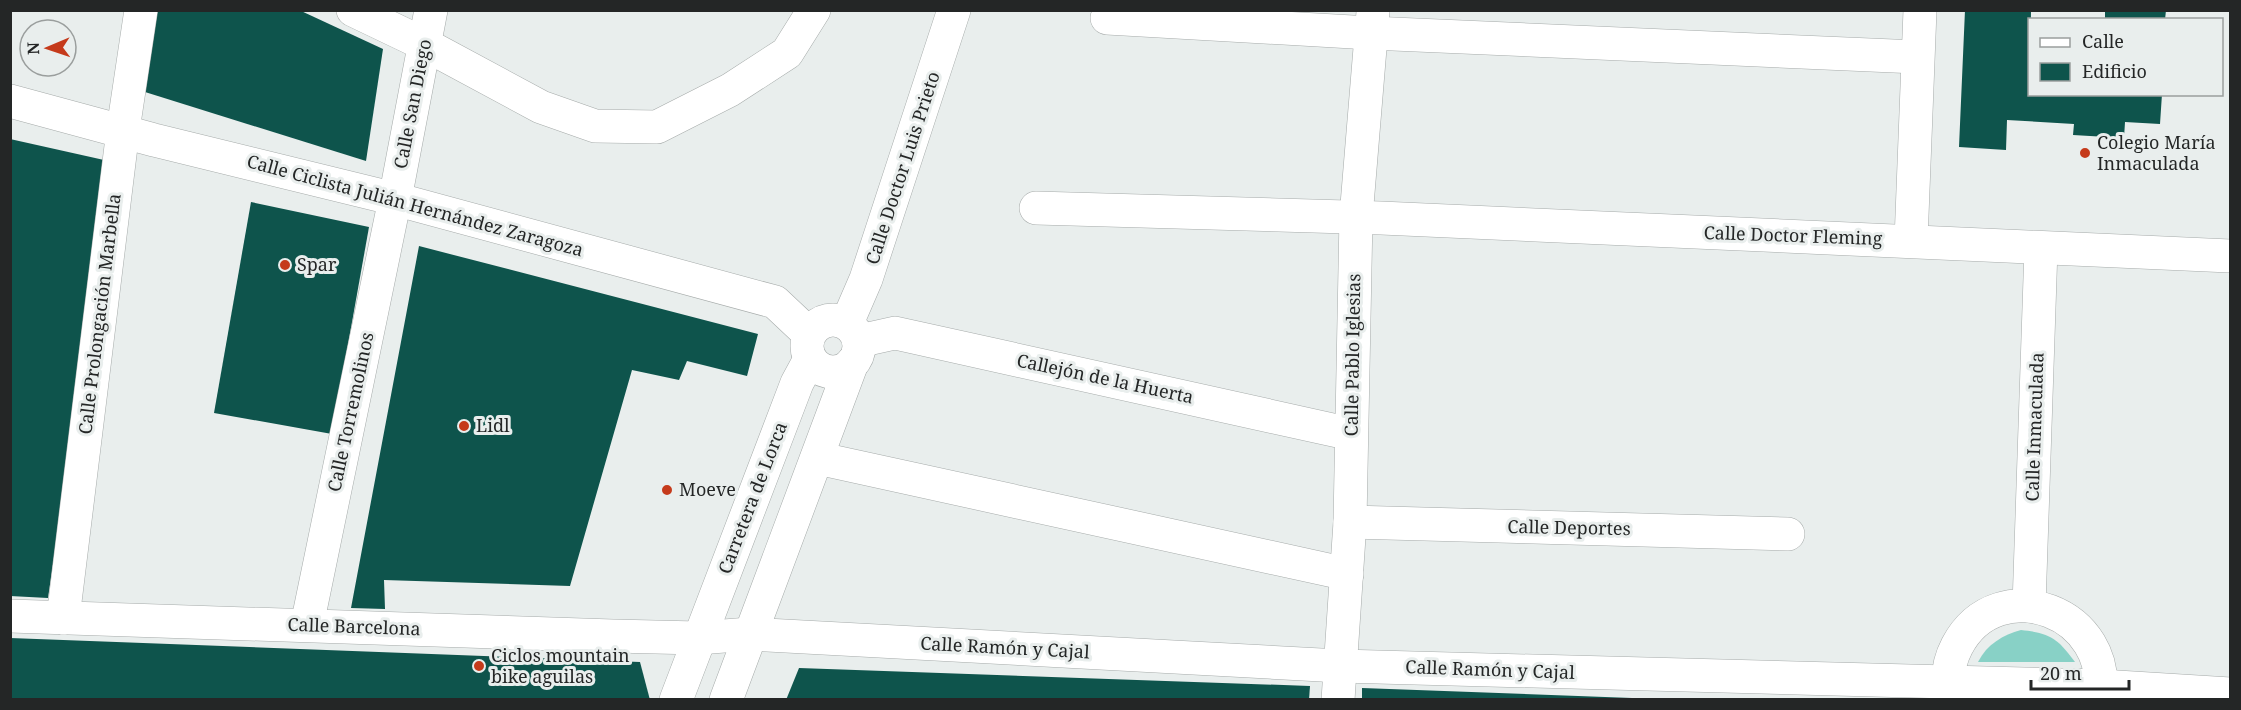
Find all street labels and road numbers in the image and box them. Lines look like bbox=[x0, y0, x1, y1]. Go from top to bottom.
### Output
street label: Calle San Diego bbox=[388, 37, 436, 171]
street label: Calle Doctor Luis Prieto bbox=[859, 68, 945, 267]
street label: Calle Ciclista Julián Hernández Zaragoza bbox=[244, 148, 586, 262]
street label: Calle Prolongación Marbella bbox=[72, 192, 126, 436]
street label: Calle Doctor Fleming bbox=[1703, 220, 1883, 250]
street label: Calle Pablo Iglesias bbox=[1339, 273, 1365, 437]
street label: Calle Torremolinos bbox=[321, 330, 379, 494]
street label: Callejón de la Huerta bbox=[1015, 348, 1196, 408]
street label: Calle Inmaculada bbox=[2019, 352, 2049, 502]
street label: Carretera de Lorca bbox=[712, 418, 792, 577]
street label: Calle Deportes bbox=[1507, 514, 1631, 540]
street label: Calle Barcelona bbox=[287, 612, 421, 640]
street label: Calle Ramón y Cajal bbox=[920, 631, 1091, 663]
street label: Calle Ramón y Cajal bbox=[1405, 654, 1576, 684]

